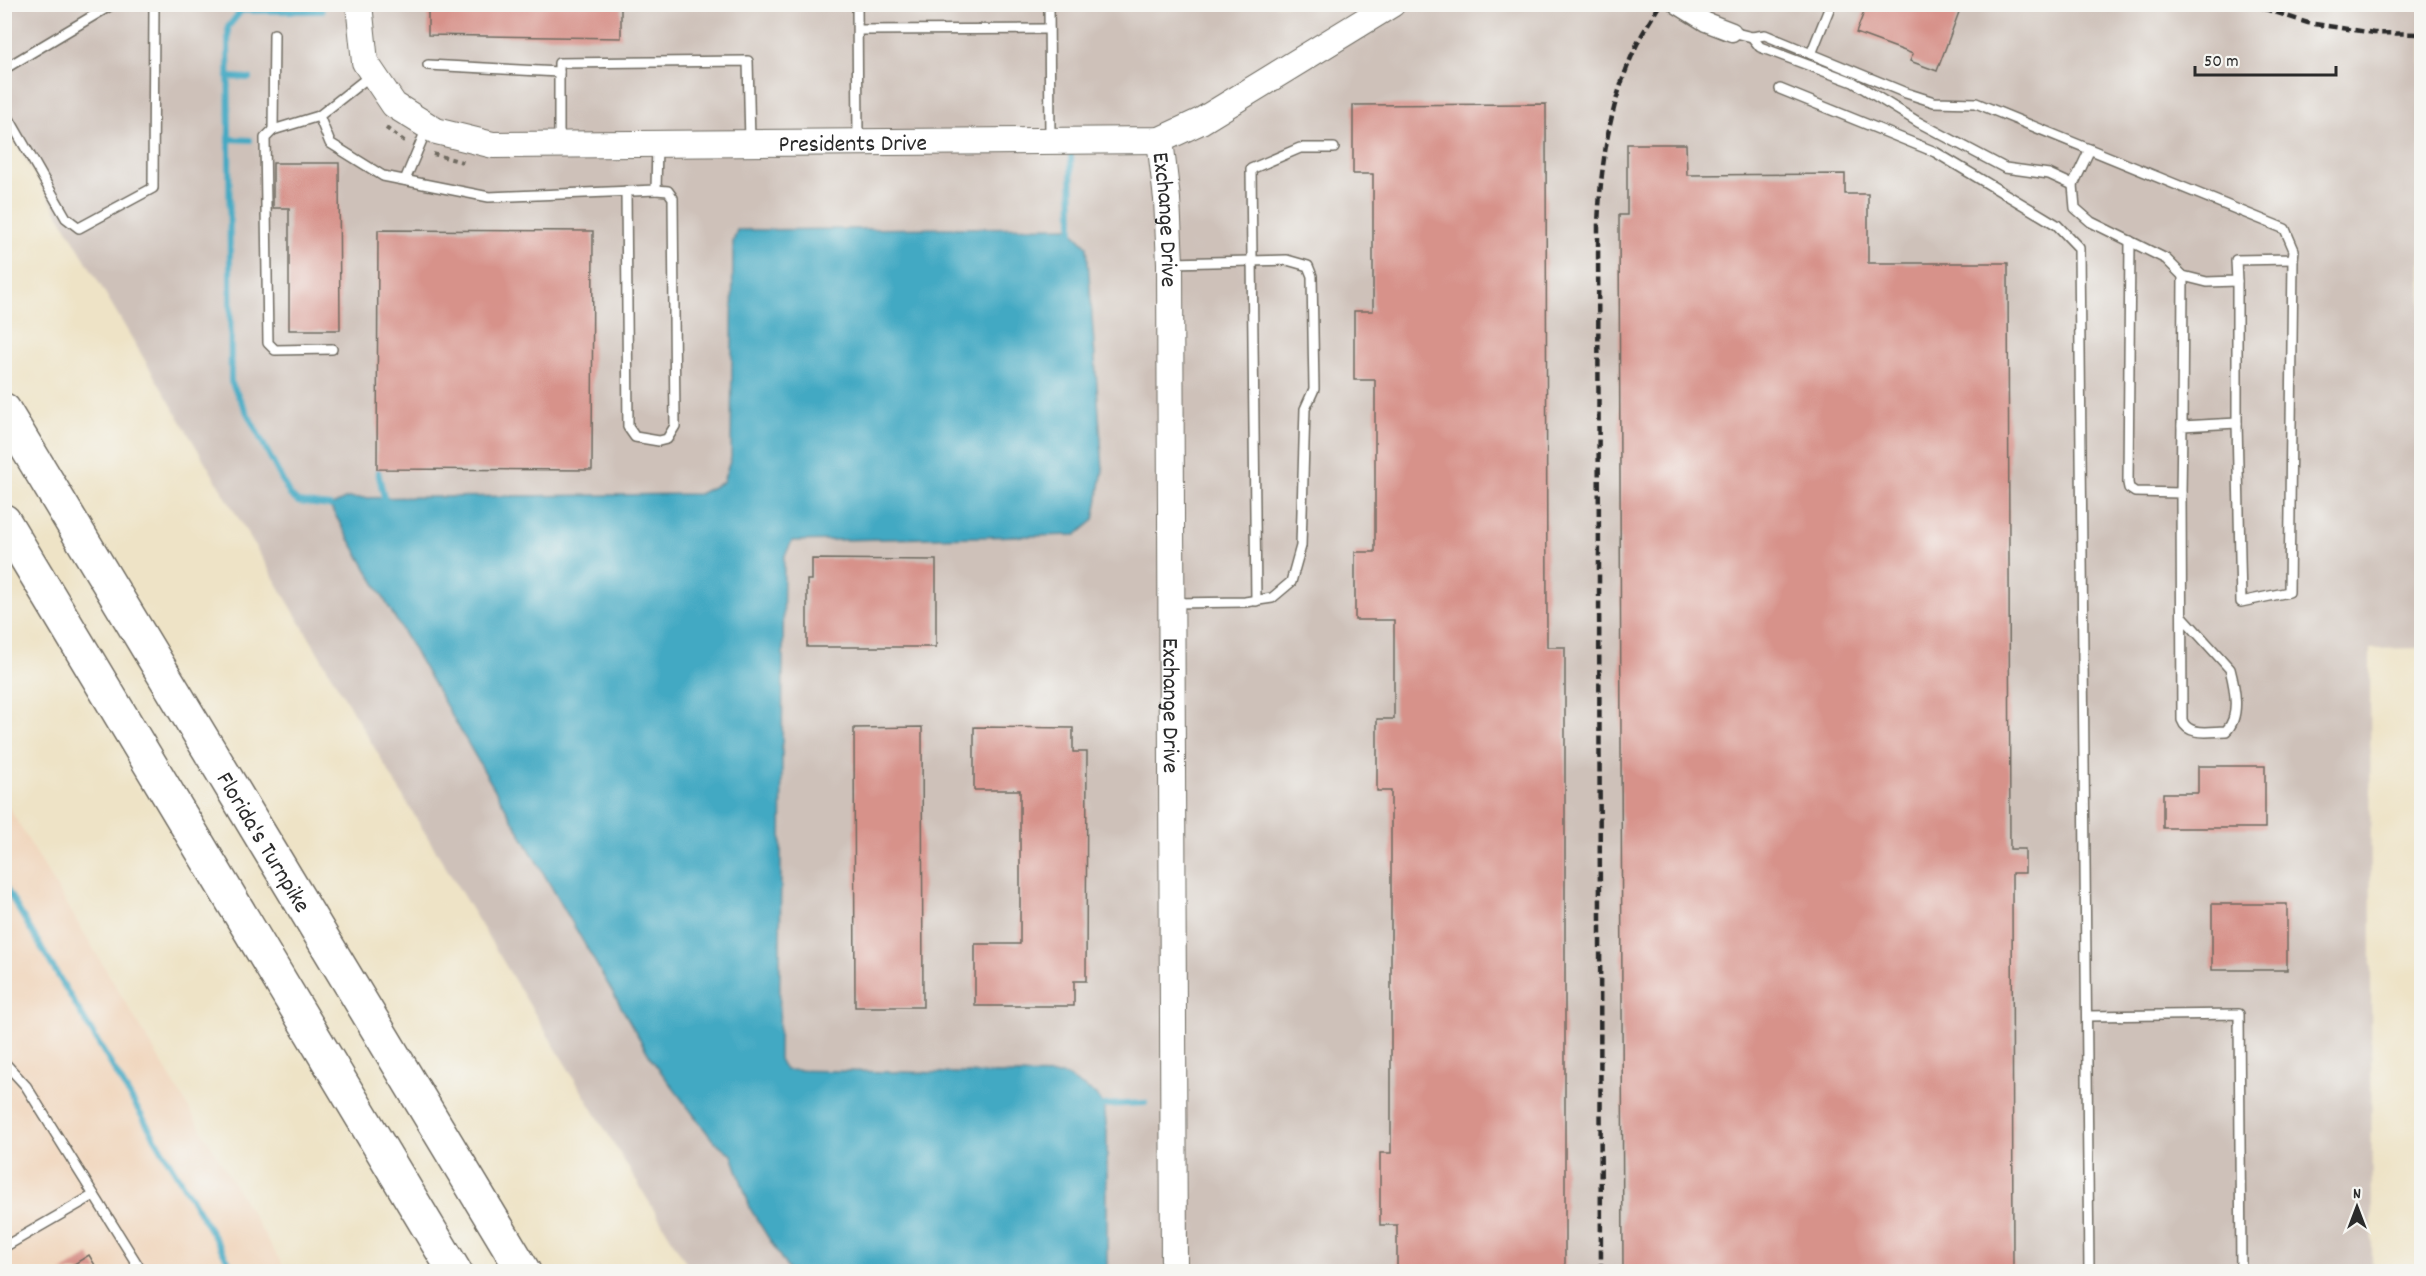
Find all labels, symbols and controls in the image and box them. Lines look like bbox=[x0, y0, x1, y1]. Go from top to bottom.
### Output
scale bar bbox=[2195, 39, 2336, 77]
text: 50 m bbox=[2204, 50, 2239, 75]
street label: Presidents Drive bbox=[778, 128, 927, 163]
street label: Exchange Drive bbox=[1142, 150, 1184, 287]
street label: Exchange Drive bbox=[1151, 638, 1186, 773]
street label: Florida's Turnpike bbox=[206, 766, 317, 920]
north arrow bbox=[2327, 1177, 2387, 1237]
text: N bbox=[2353, 1183, 2361, 1206]

